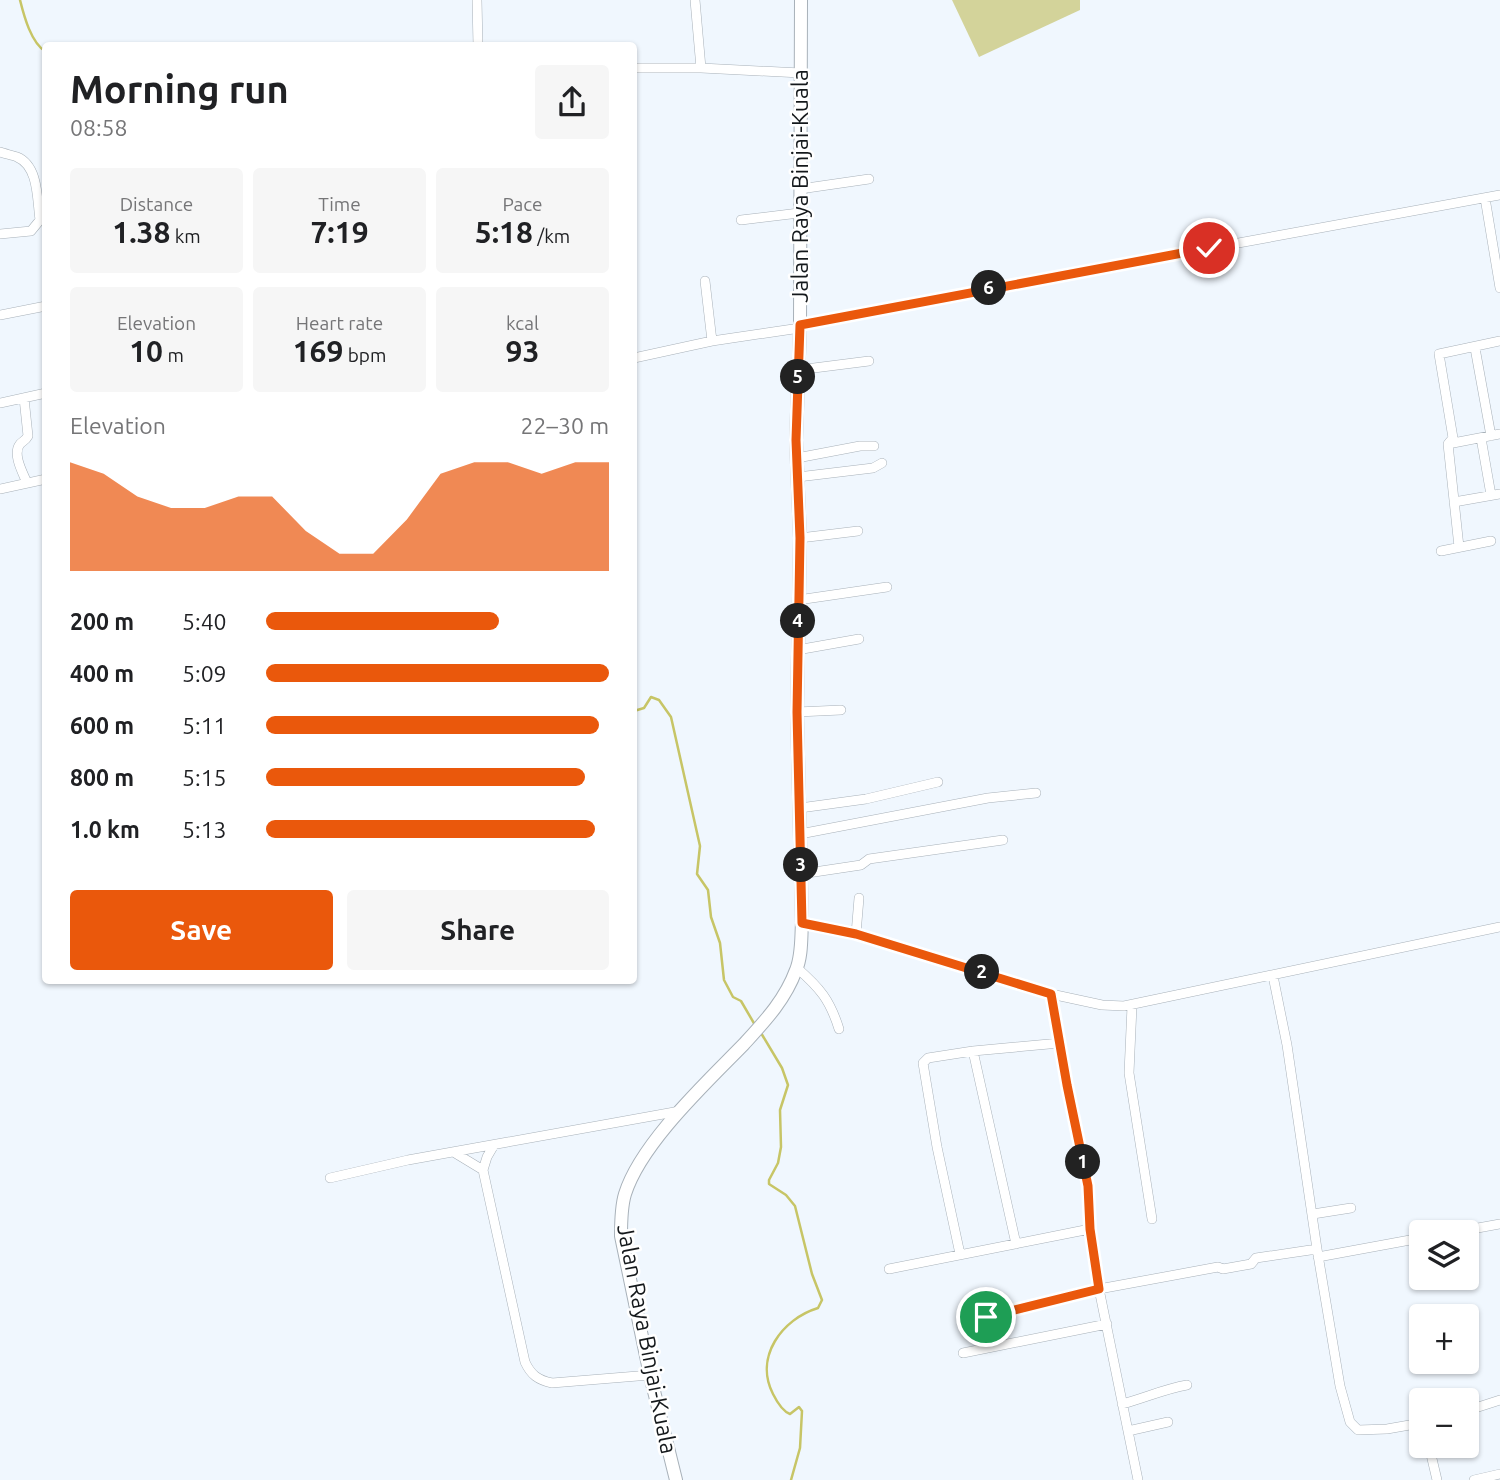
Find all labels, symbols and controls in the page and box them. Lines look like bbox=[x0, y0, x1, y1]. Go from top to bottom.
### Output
button: share bbox=[535, 65, 609, 139]
text: Morning run bbox=[70, 68, 289, 110]
street label: Jalan Raya Binjai-Kuala bbox=[787, 69, 812, 303]
text: 08:58 bbox=[70, 115, 128, 140]
text: Distance bbox=[120, 193, 193, 215]
text: Time bbox=[318, 193, 361, 215]
text: Pace bbox=[502, 193, 543, 215]
text: 1.38 bbox=[112, 215, 170, 249]
text: 7:19 bbox=[310, 215, 369, 249]
text: 5:18 bbox=[475, 215, 533, 249]
pin bbox=[1179, 218, 1239, 278]
text: km bbox=[170, 225, 201, 247]
text: /km bbox=[533, 225, 570, 247]
icon: check bbox=[1190, 229, 1228, 267]
pin: 6 bbox=[972, 270, 1006, 306]
text: 6 bbox=[983, 276, 994, 298]
text: Elevation bbox=[117, 312, 196, 334]
text: Heart rate bbox=[296, 312, 383, 334]
text: kcal bbox=[506, 312, 539, 334]
text: 10 bbox=[129, 334, 163, 368]
text: 169 bbox=[293, 334, 343, 368]
text: 93 bbox=[506, 334, 539, 368]
text: m bbox=[163, 344, 184, 366]
text: bpm bbox=[343, 344, 386, 366]
pin: 5 bbox=[780, 360, 816, 394]
text: 5 bbox=[792, 365, 803, 387]
text: Elevation bbox=[70, 413, 166, 438]
text: 22–30 m bbox=[521, 413, 609, 438]
pin: 4 bbox=[780, 604, 816, 638]
text: 200 m bbox=[70, 609, 134, 634]
text: 5:40 bbox=[182, 609, 227, 634]
text: 4 bbox=[792, 609, 803, 631]
text: 400 m bbox=[70, 661, 134, 686]
text: 5:09 bbox=[182, 661, 227, 686]
text: 600 m bbox=[70, 713, 134, 738]
text: 5:11 bbox=[182, 713, 227, 738]
text: 800 m bbox=[70, 765, 134, 790]
text: 5:15 bbox=[182, 765, 227, 790]
text: 1.0 km bbox=[70, 817, 140, 842]
text: 5:13 bbox=[182, 817, 227, 842]
pin: 3 bbox=[784, 848, 818, 882]
text: 3 bbox=[795, 853, 806, 875]
button: Save bbox=[70, 890, 333, 970]
button: Share bbox=[347, 890, 609, 970]
pin: 2 bbox=[964, 954, 1000, 990]
text: 2 bbox=[976, 960, 987, 982]
pin: 1 bbox=[1066, 1144, 1100, 1180]
text: 1 bbox=[1077, 1150, 1088, 1172]
map controls bbox=[1409, 1220, 1479, 1458]
button: layers bbox=[1409, 1220, 1479, 1290]
street label: Jalan Raya Binjai-Kuala bbox=[613, 1222, 682, 1456]
pin bbox=[956, 1287, 1016, 1347]
icon: arrive bbox=[967, 1298, 1005, 1336]
button: + bbox=[1409, 1304, 1479, 1374]
button: − bbox=[1409, 1388, 1479, 1458]

